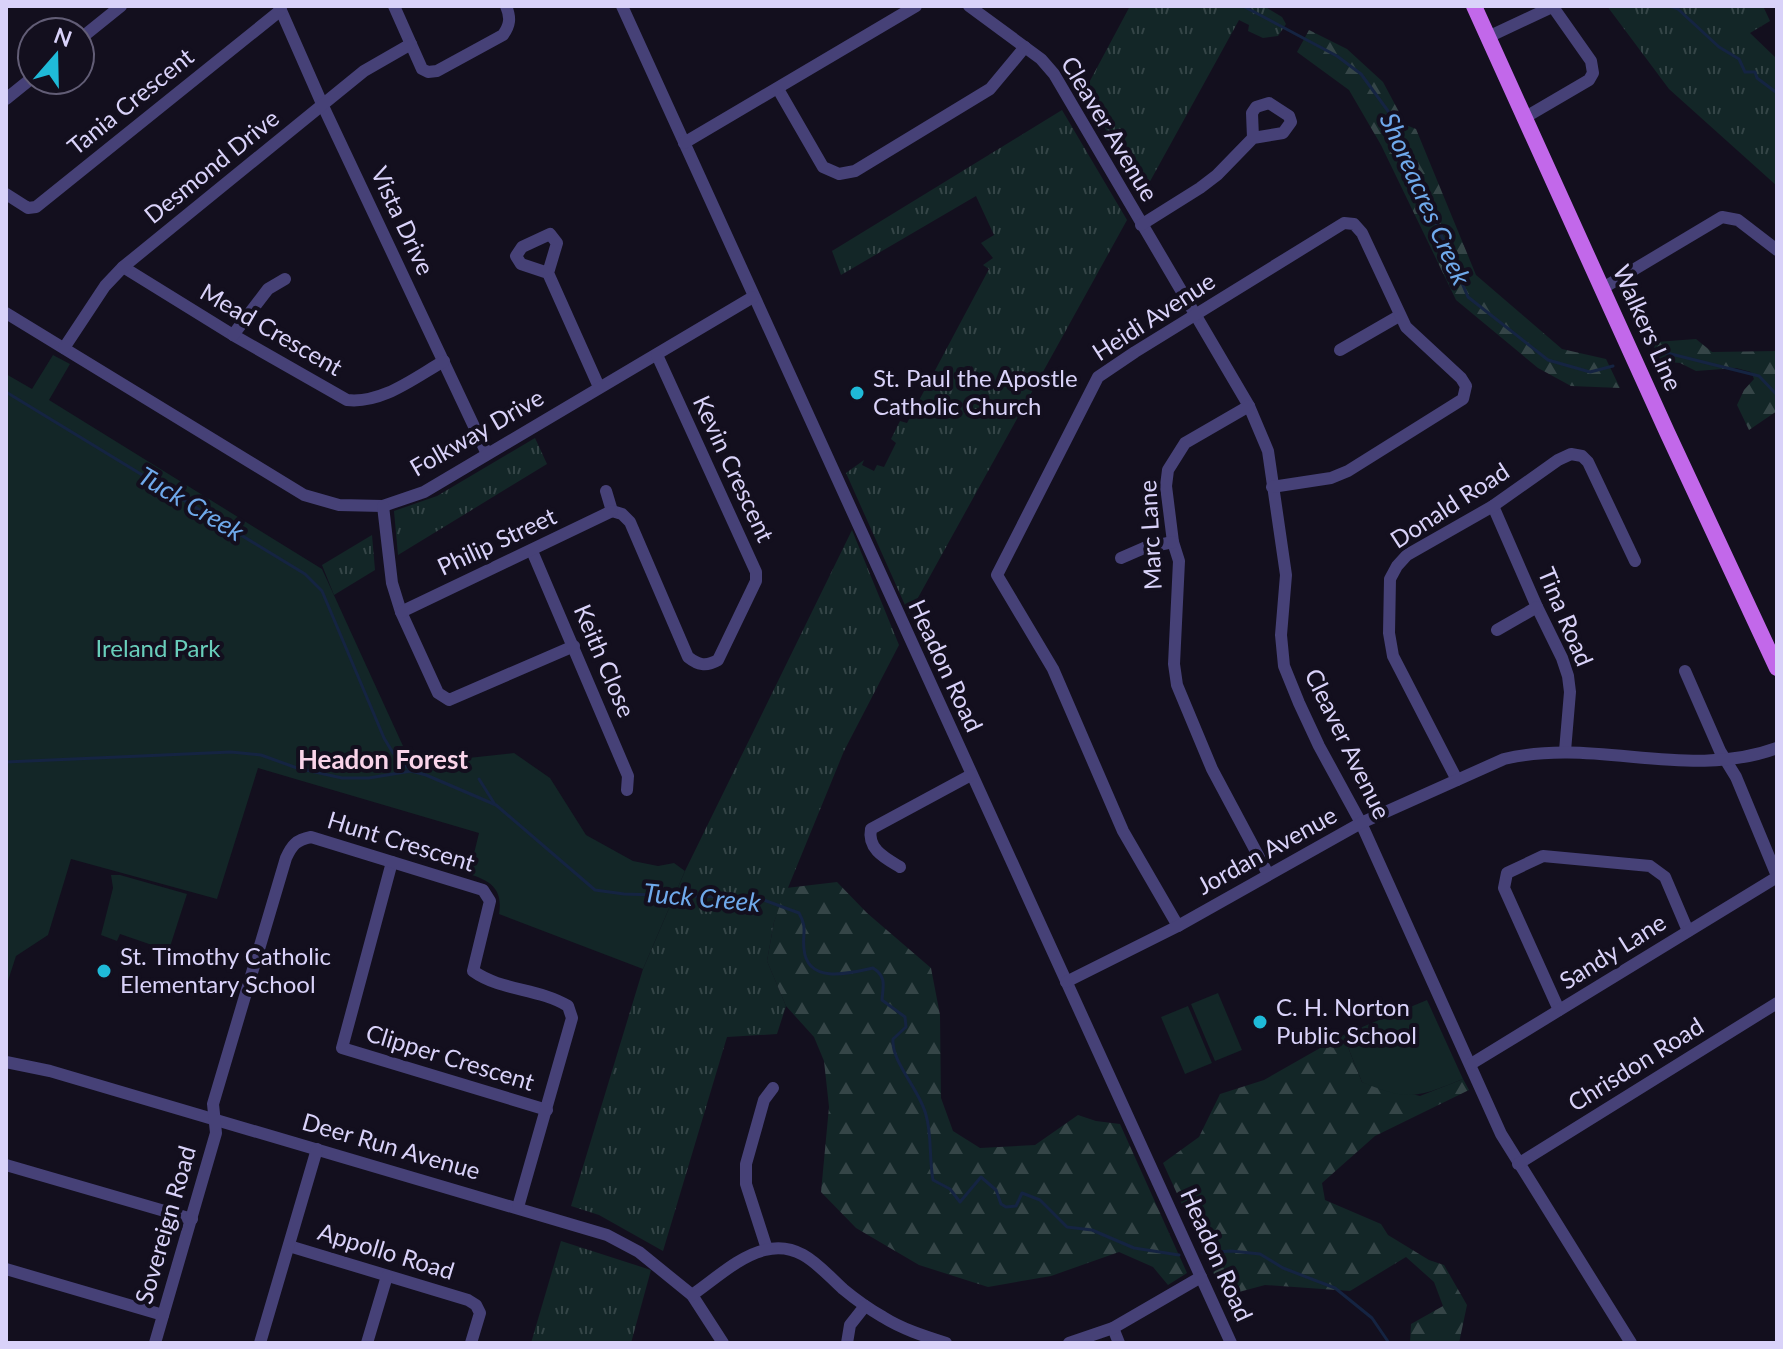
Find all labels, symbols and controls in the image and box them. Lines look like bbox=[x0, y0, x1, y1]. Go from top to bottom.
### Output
north arrow bbox=[16, 16, 96, 96]
text: N bbox=[50, 21, 76, 52]
street label: Tania Crescent bbox=[61, 41, 199, 160]
street label: Cleaver Avenue bbox=[1056, 51, 1165, 206]
street label: Desmond Drive bbox=[138, 103, 284, 229]
water label: Shoreacres Creek bbox=[1374, 107, 1478, 290]
street label: Vista Drive bbox=[366, 162, 441, 279]
street label: Walkers Line bbox=[1608, 260, 1689, 395]
street label: Heidi Avenue bbox=[1086, 265, 1220, 366]
street label: Mead Crescent bbox=[196, 276, 348, 381]
place label: St. Paul the Apostle Catholic Church bbox=[873, 363, 1078, 420]
street label: Folkway Drive bbox=[404, 382, 548, 482]
marker: St. Paul the Apostle Catholic Church bbox=[848, 384, 866, 402]
street label: Kevin Crescent bbox=[688, 391, 781, 546]
street label: Donald Road bbox=[1384, 456, 1514, 554]
water label: Tuck Creek bbox=[133, 459, 251, 547]
street label: Marc Lane bbox=[1132, 479, 1167, 591]
street label: Philip Street bbox=[432, 500, 561, 581]
street label: Tina Road bbox=[1533, 563, 1600, 670]
street label: Headon Road bbox=[903, 595, 990, 736]
street label: Keith Close bbox=[569, 600, 642, 721]
park label: Ireland Park bbox=[96, 633, 221, 662]
street label: Cleaver Avenue bbox=[1299, 663, 1397, 823]
district label: Headon Forest bbox=[298, 743, 468, 775]
street label: Jordan Avenue bbox=[1191, 799, 1341, 900]
street label: Hunt Crescent bbox=[324, 804, 479, 877]
water label: Tuck Creek bbox=[642, 876, 763, 918]
street label: Sandy Lane bbox=[1554, 907, 1671, 995]
place label: St. Timothy Catholic Elementary School bbox=[120, 941, 331, 998]
marker: St. Timothy Catholic Elementary School bbox=[95, 962, 113, 980]
place label: C. H. Norton Public School bbox=[1276, 992, 1417, 1049]
street label: Chrisdon Road bbox=[1562, 1011, 1708, 1117]
marker: C. H. Norton Public School bbox=[1251, 1013, 1269, 1031]
street label: Clipper Crescent bbox=[363, 1017, 538, 1096]
street label: Deer Run Avenue bbox=[299, 1106, 484, 1185]
street label: Sovereign Road bbox=[128, 1142, 201, 1307]
street label: Headon Road bbox=[1175, 1183, 1260, 1325]
street label: Appollo Road bbox=[315, 1216, 458, 1285]

